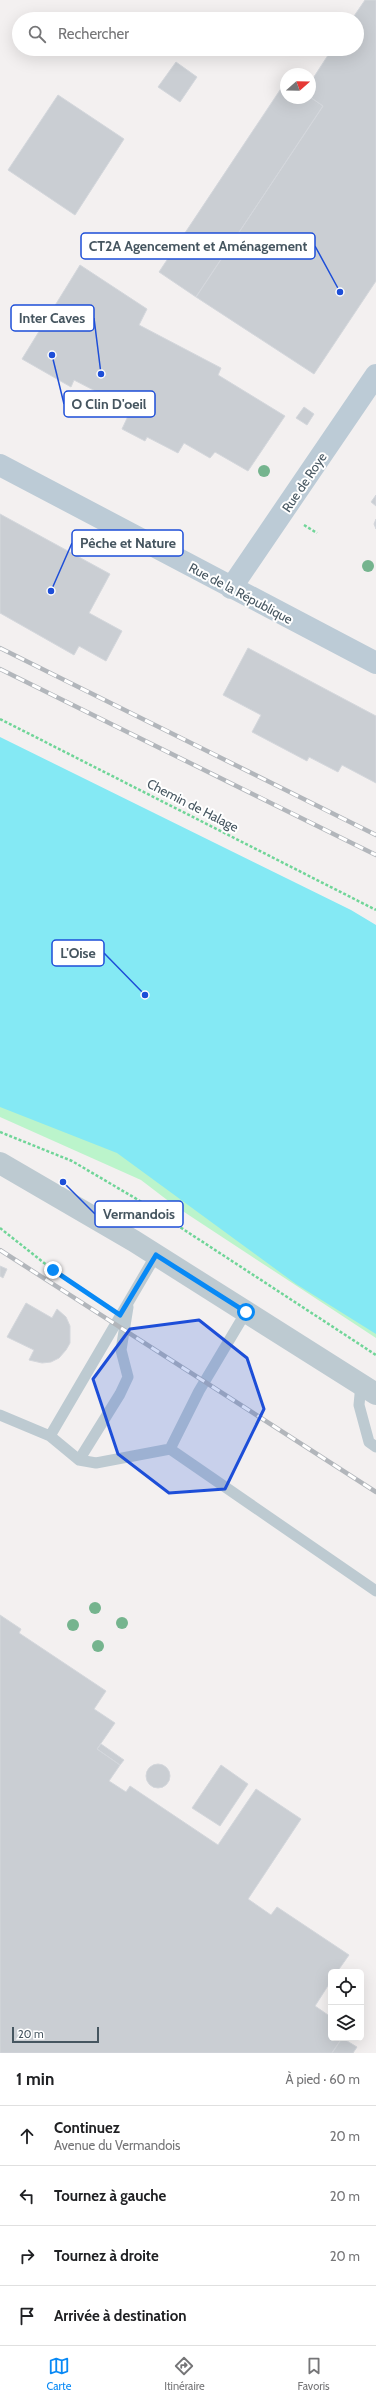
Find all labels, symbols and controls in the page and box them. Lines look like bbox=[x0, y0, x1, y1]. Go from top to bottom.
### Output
search box bbox=[12, 12, 364, 56]
icon: search bbox=[26, 23, 48, 45]
text: Rechercher bbox=[58, 25, 129, 43]
north arrow bbox=[280, 68, 316, 104]
callout: CT2A Agencement et Aménagement bbox=[81, 233, 315, 259]
text: CT2A Agencement et Aménagement bbox=[89, 237, 307, 255]
callout: Inter Caves bbox=[11, 305, 94, 331]
text: Inter Caves bbox=[19, 309, 85, 327]
callout: O Clin D'oeil bbox=[64, 391, 155, 417]
text: O Clin D'oeil bbox=[72, 395, 147, 413]
street label: Rue de Roye bbox=[278, 449, 330, 515]
callout: Pêche et Nature bbox=[72, 530, 183, 556]
text: Pêche et Nature bbox=[80, 534, 176, 552]
street label: Rue de la République bbox=[186, 559, 296, 627]
street label: Chemin de Halage bbox=[145, 775, 242, 835]
callout: L'Oise bbox=[52, 940, 104, 966]
text: L'Oise bbox=[60, 944, 96, 962]
callout: Vermandois bbox=[95, 1201, 183, 1227]
text: Vermandois bbox=[103, 1205, 175, 1223]
route end bbox=[44, 1261, 62, 1279]
route start bbox=[237, 1303, 255, 1321]
map controls bbox=[328, 1969, 364, 2041]
button: locate bbox=[328, 1969, 364, 2005]
button: layers bbox=[328, 2005, 364, 2041]
scale bar bbox=[12, 2025, 99, 2044]
text: 20 m bbox=[18, 2027, 44, 2041]
text: 1 min bbox=[16, 2069, 54, 2089]
text: À pied · 60 m bbox=[285, 2071, 360, 2087]
text: Continuez bbox=[54, 2119, 120, 2137]
icon: ahead bbox=[16, 2125, 38, 2147]
text: 20 m bbox=[330, 2128, 360, 2144]
text: Avenue du Vermandois bbox=[54, 2137, 180, 2153]
icon: left bbox=[16, 2185, 38, 2207]
text: Tournez à gauche bbox=[54, 2187, 166, 2205]
text: 20 m bbox=[330, 2188, 360, 2204]
icon: right bbox=[16, 2245, 38, 2267]
text: Tournez à droite bbox=[54, 2247, 159, 2265]
text: 20 m bbox=[330, 2248, 360, 2264]
icon: arrive bbox=[16, 2305, 38, 2327]
text: Arrivée à destination bbox=[54, 2307, 186, 2325]
tab: Carte bbox=[46, 2355, 71, 2393]
tab: Itinéraire bbox=[164, 2355, 205, 2393]
tab: Favoris bbox=[298, 2355, 330, 2393]

